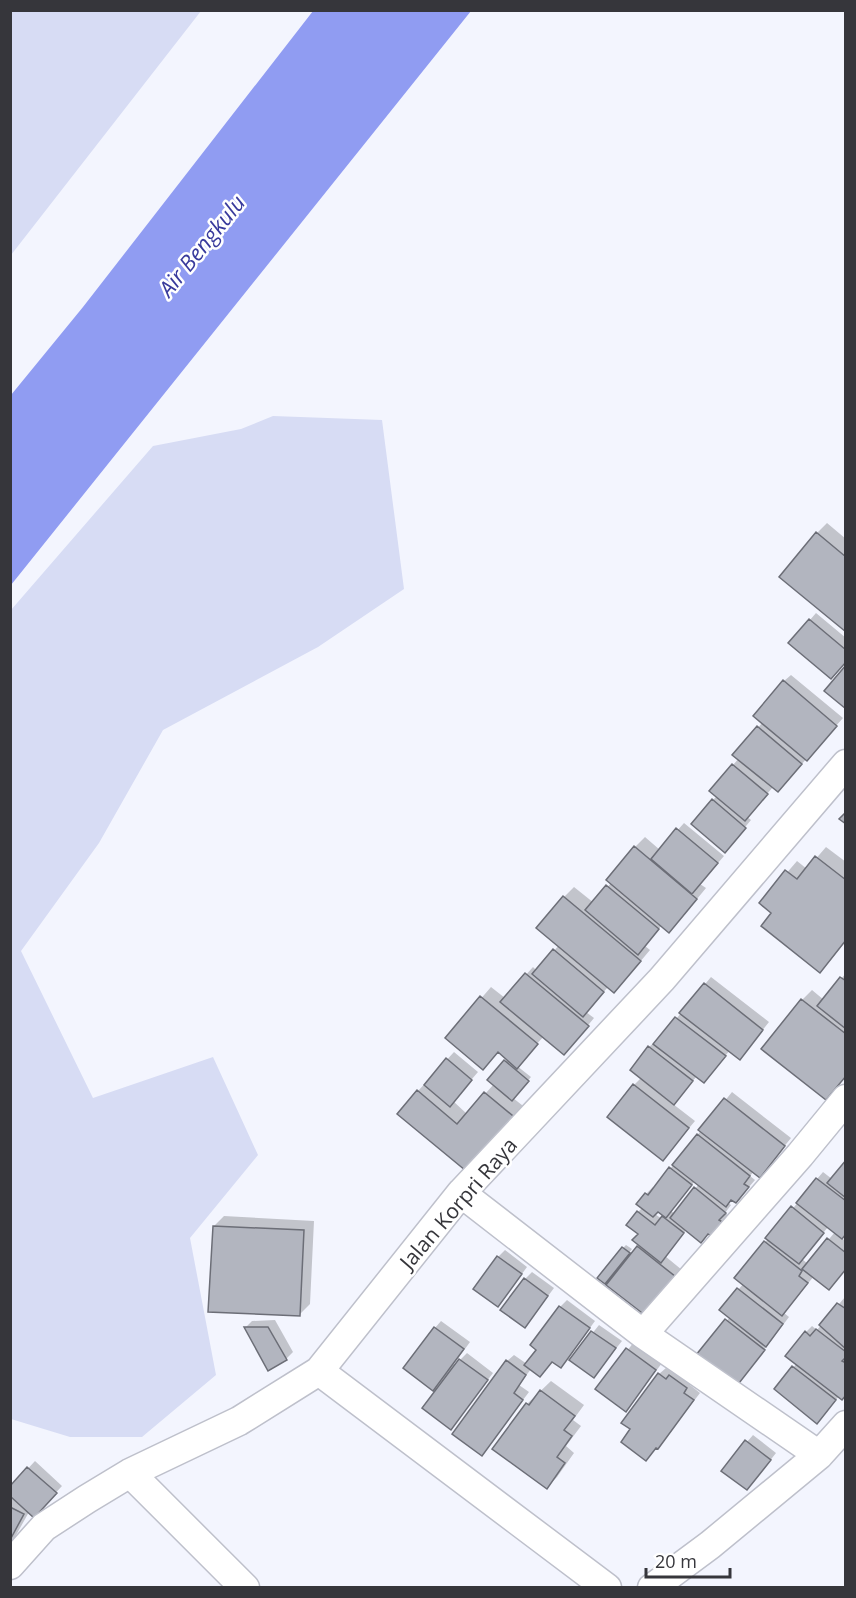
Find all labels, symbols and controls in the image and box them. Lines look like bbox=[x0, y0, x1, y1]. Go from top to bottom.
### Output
water label: Air Bengkulu bbox=[150, 188, 251, 303]
street label: Jalan Korpri Raya bbox=[392, 1131, 523, 1276]
scale bar bbox=[646, 1541, 730, 1579]
text: 20 m bbox=[655, 1549, 697, 1573]

